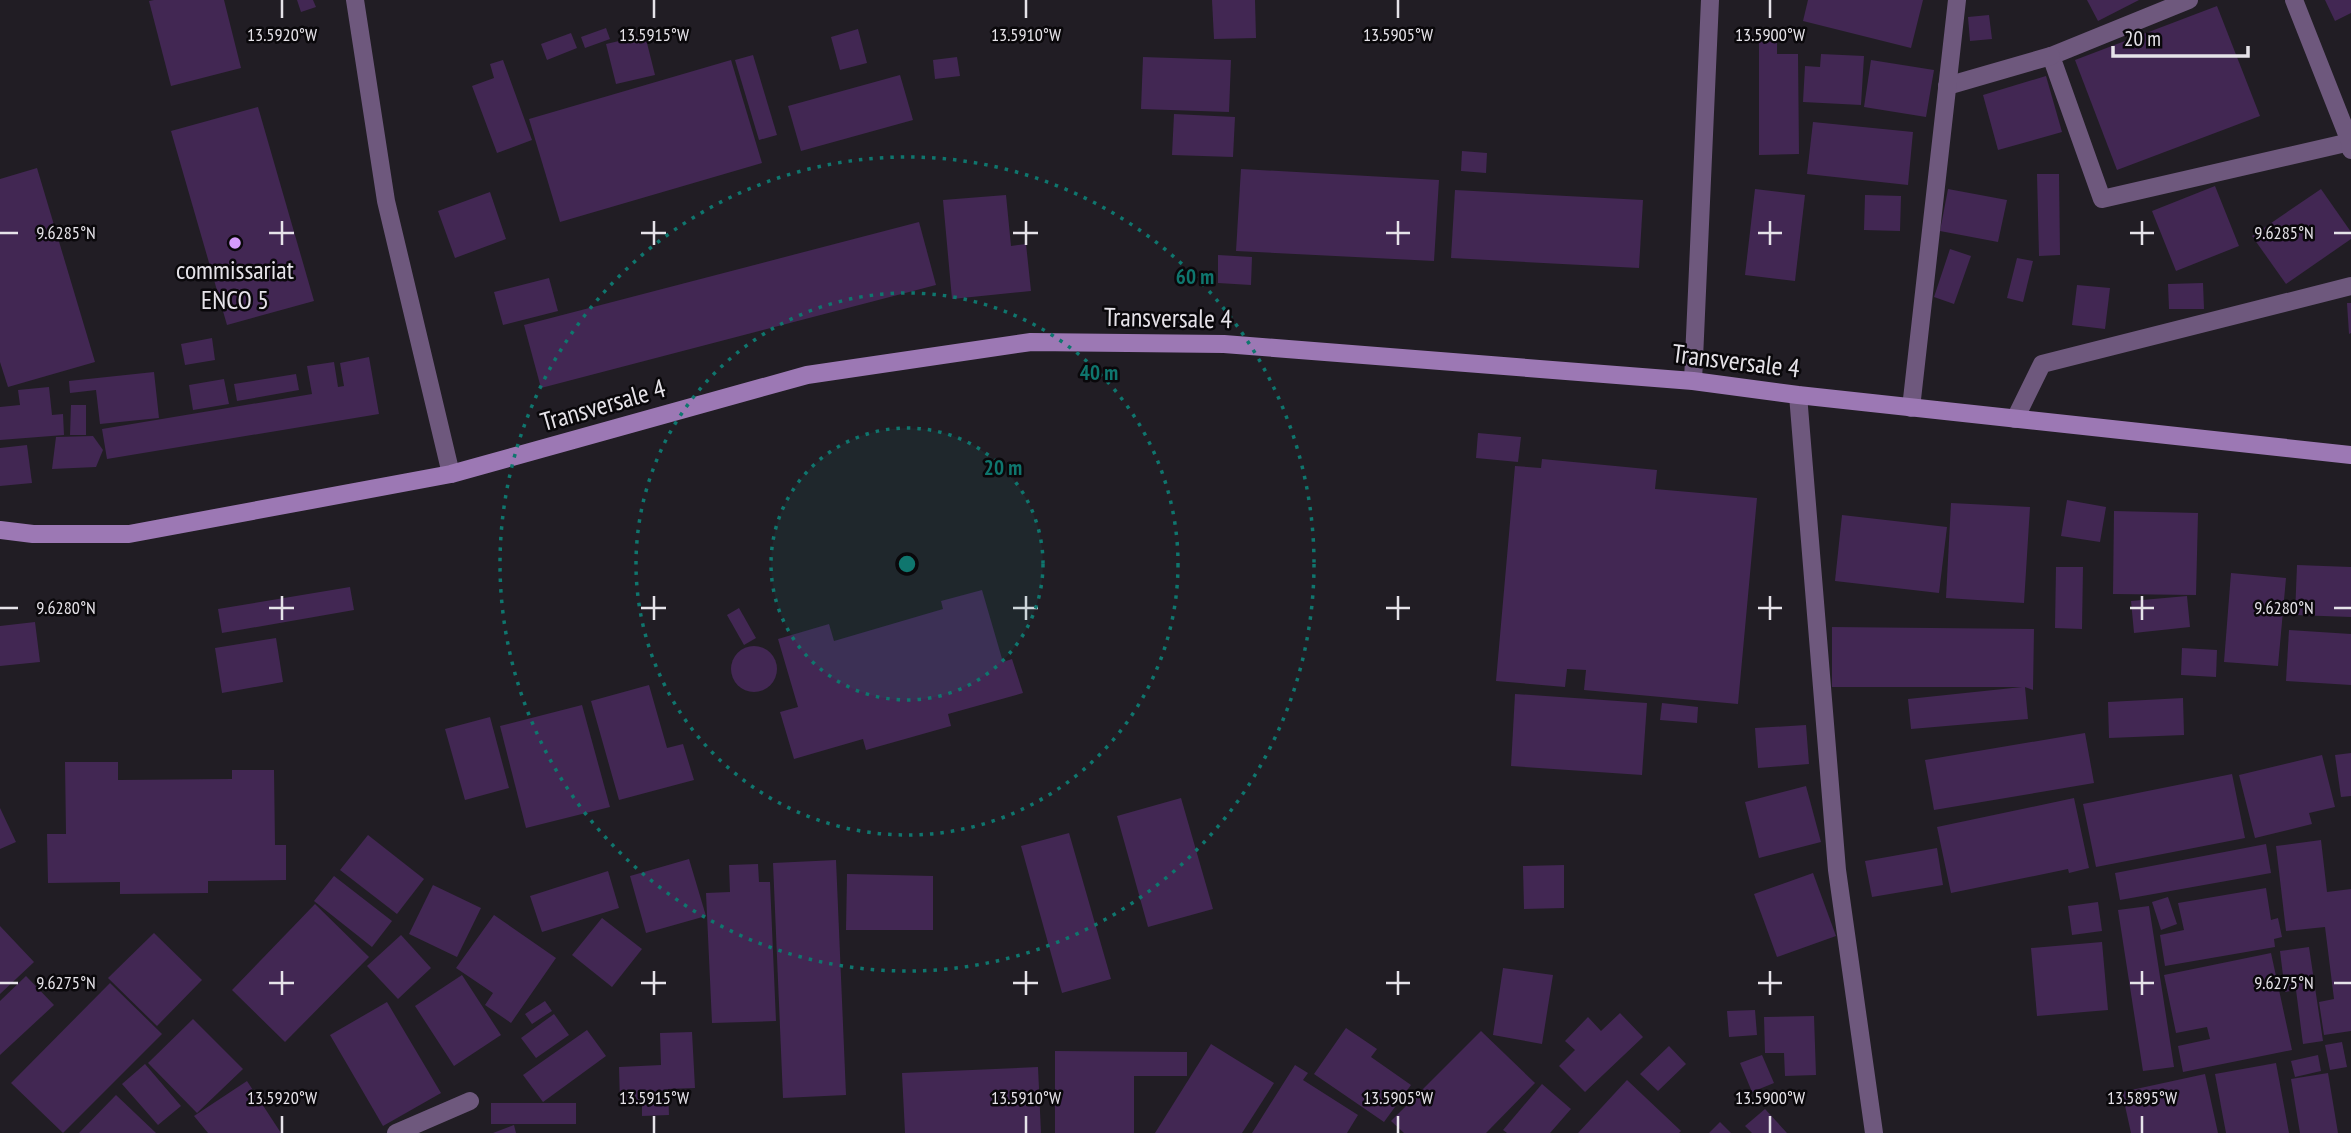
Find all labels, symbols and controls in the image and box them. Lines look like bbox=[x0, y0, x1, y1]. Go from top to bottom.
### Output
scale bar bbox=[2113, 14, 2248, 58]
text: 13.5920°W bbox=[247, 23, 317, 46]
text: 13.5915°W bbox=[619, 23, 689, 46]
text: 13.5910°W bbox=[991, 23, 1061, 46]
text: 13.5905°W bbox=[1363, 23, 1433, 46]
text: 13.5900°W bbox=[1735, 23, 1805, 46]
text: 20 m bbox=[2124, 25, 2161, 52]
text: 9.6285°N bbox=[36, 221, 96, 244]
text: 9.6285°N bbox=[2254, 221, 2314, 244]
marker: commissariat ENCO 5 bbox=[227, 235, 243, 251]
place label: commissariat ENCO 5 bbox=[176, 253, 294, 316]
text: 60 m bbox=[1176, 263, 1214, 290]
street label: Transversale 4 bbox=[1104, 300, 1233, 335]
street label: Transversale 4 bbox=[1670, 336, 1802, 385]
text: 40 m bbox=[1080, 359, 1118, 386]
street label: Transversale 4 bbox=[537, 371, 669, 438]
text: 20 m bbox=[984, 454, 1022, 481]
centre of rings bbox=[895, 552, 919, 576]
text: 9.6280°N bbox=[36, 596, 96, 619]
text: 9.6280°N bbox=[2254, 596, 2314, 619]
text: 9.6275°N bbox=[36, 971, 96, 994]
text: 9.6275°N bbox=[2254, 971, 2314, 994]
text: 13.5920°W bbox=[247, 1086, 317, 1109]
text: 13.5915°W bbox=[619, 1086, 689, 1109]
text: 13.5910°W bbox=[991, 1086, 1061, 1109]
text: 13.5905°W bbox=[1363, 1086, 1433, 1109]
text: 13.5900°W bbox=[1735, 1086, 1805, 1109]
text: 13.5895°W bbox=[2107, 1086, 2177, 1109]

